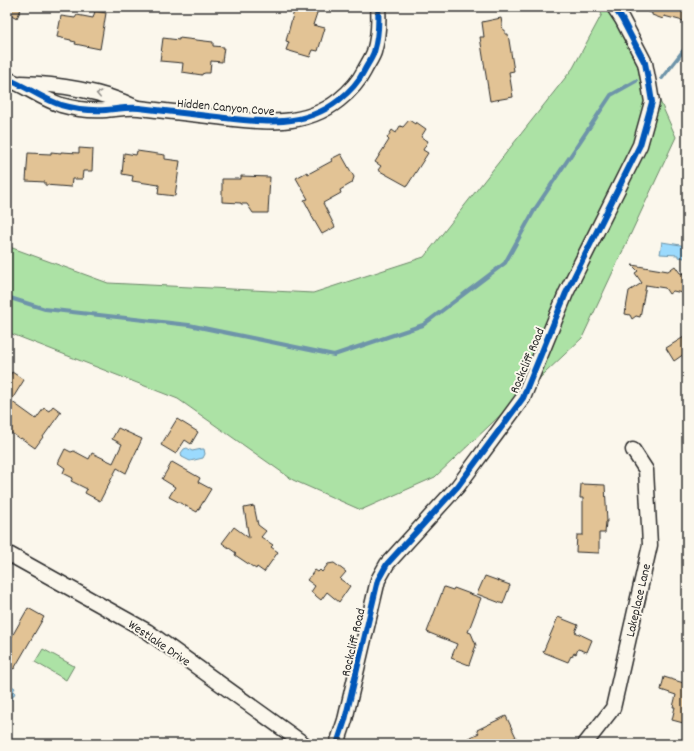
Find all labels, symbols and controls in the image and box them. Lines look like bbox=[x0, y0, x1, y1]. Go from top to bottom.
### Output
one-way arrow bbox=[96, 90, 103, 99]
street label: Hidden Canyon Cove bbox=[176, 95, 276, 122]
street label: Rockcliff Road bbox=[506, 325, 551, 397]
street label: Lakeplace Lane bbox=[622, 562, 657, 639]
street label: Rockcliff Road bbox=[337, 607, 372, 679]
street label: Westlake Drive bbox=[124, 616, 194, 672]

